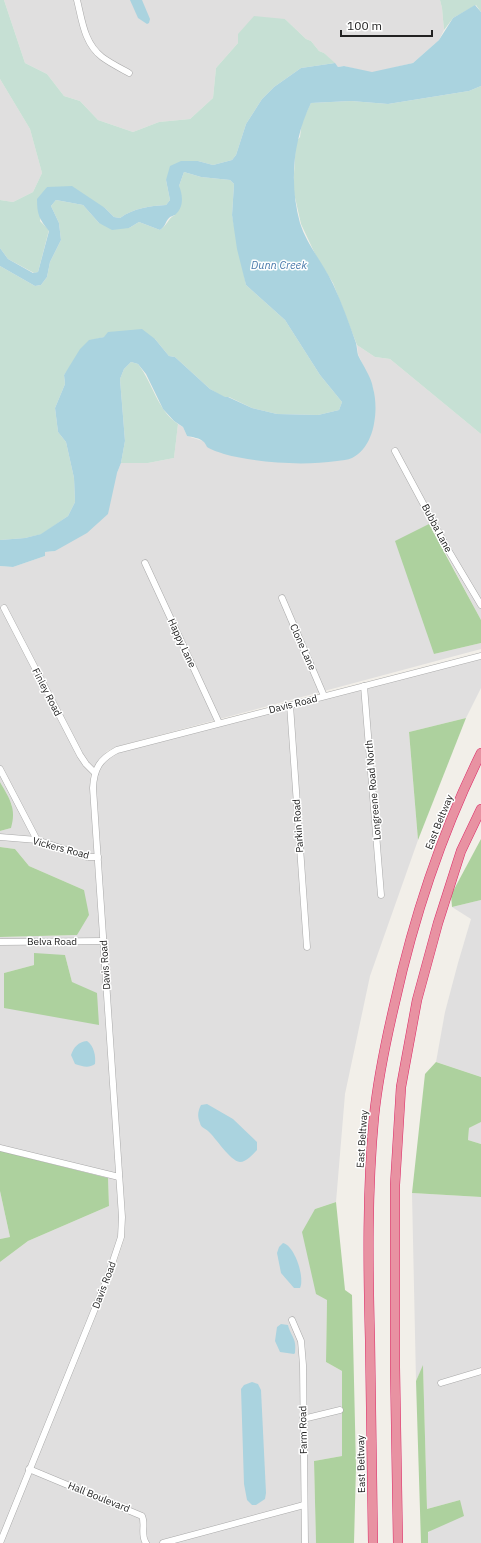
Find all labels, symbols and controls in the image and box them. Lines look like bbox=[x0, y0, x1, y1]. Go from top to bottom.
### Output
scale bar bbox=[341, 12, 432, 38]
text: 100 m bbox=[347, 18, 382, 33]
water label: Dunn Creek bbox=[251, 258, 307, 272]
street label: Bubba Lane bbox=[419, 502, 455, 555]
street label: Happy Lane bbox=[165, 616, 199, 670]
street label: Clone Lane bbox=[287, 622, 319, 673]
street label: Finley Road bbox=[29, 666, 65, 718]
street label: Davis Road bbox=[267, 692, 319, 716]
street label: Longreene Road North bbox=[362, 739, 384, 841]
street label: East Beltway bbox=[422, 793, 456, 851]
street label: Parkin Road bbox=[290, 799, 306, 853]
street label: Vickers Road bbox=[31, 834, 91, 862]
street label: Belva Road bbox=[27, 935, 77, 948]
street label: Davis Road bbox=[97, 940, 113, 990]
street label: East Beltway bbox=[353, 1110, 371, 1168]
street label: Davis Road bbox=[89, 1260, 119, 1310]
street label: Farm Road bbox=[296, 1406, 310, 1454]
street label: East Beltway bbox=[354, 1435, 368, 1493]
street label: Hall Boulevard bbox=[66, 1479, 132, 1515]

